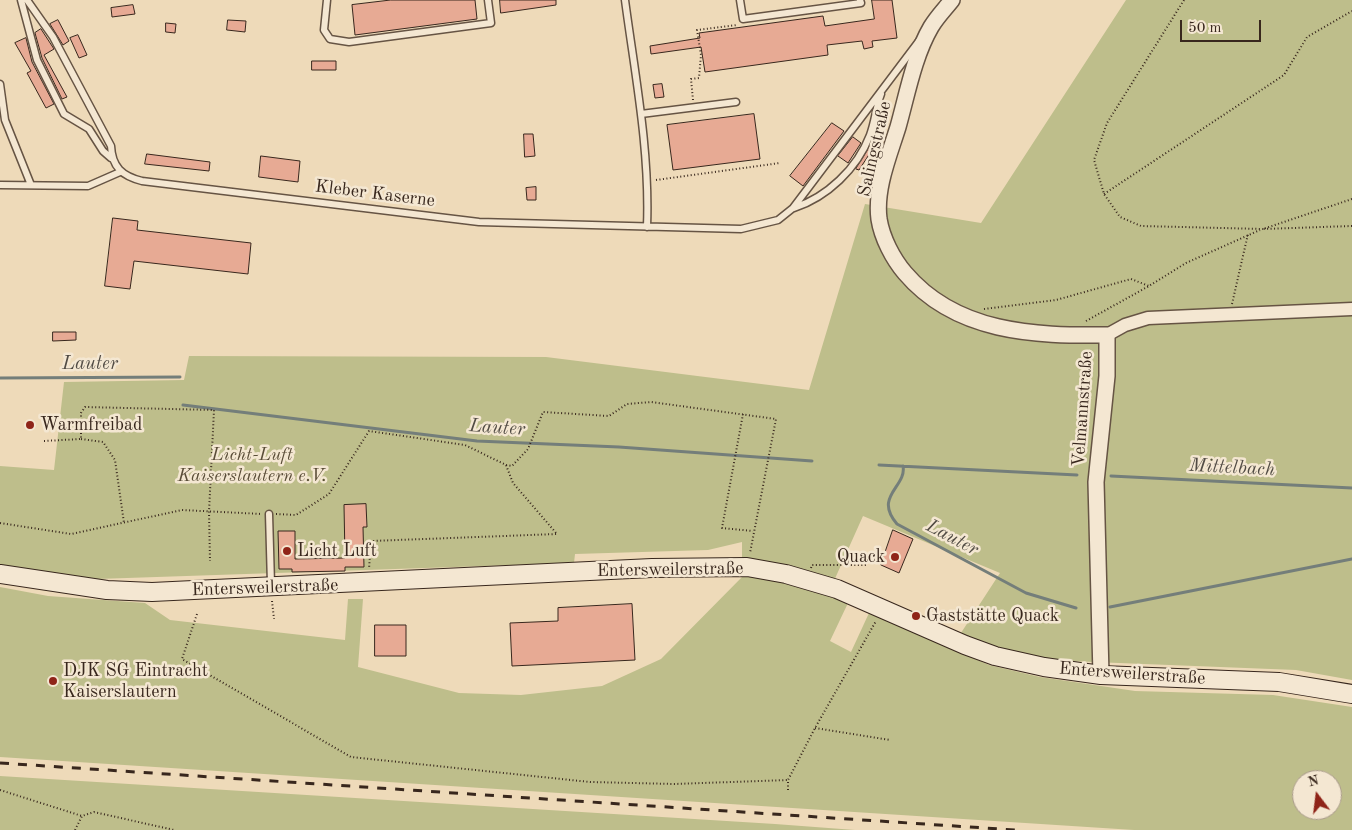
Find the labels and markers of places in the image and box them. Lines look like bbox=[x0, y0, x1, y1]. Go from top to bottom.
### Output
place label: Warmfreibad bbox=[40, 414, 142, 436]
marker: Warmfreibad bbox=[24, 419, 36, 431]
place label: Licht Luft bbox=[297, 540, 377, 562]
marker: Licht Luft bbox=[281, 545, 293, 557]
place label: Quack bbox=[837, 546, 885, 568]
marker: Quack bbox=[889, 551, 901, 563]
place label: Gaststätte Quack bbox=[926, 605, 1059, 627]
marker: Gaststätte Quack bbox=[910, 610, 922, 622]
place label: DJK SG Eintracht Kaiserslautern bbox=[63, 660, 208, 702]
marker: DJK SG Eintracht Kaiserslautern bbox=[47, 675, 59, 687]

